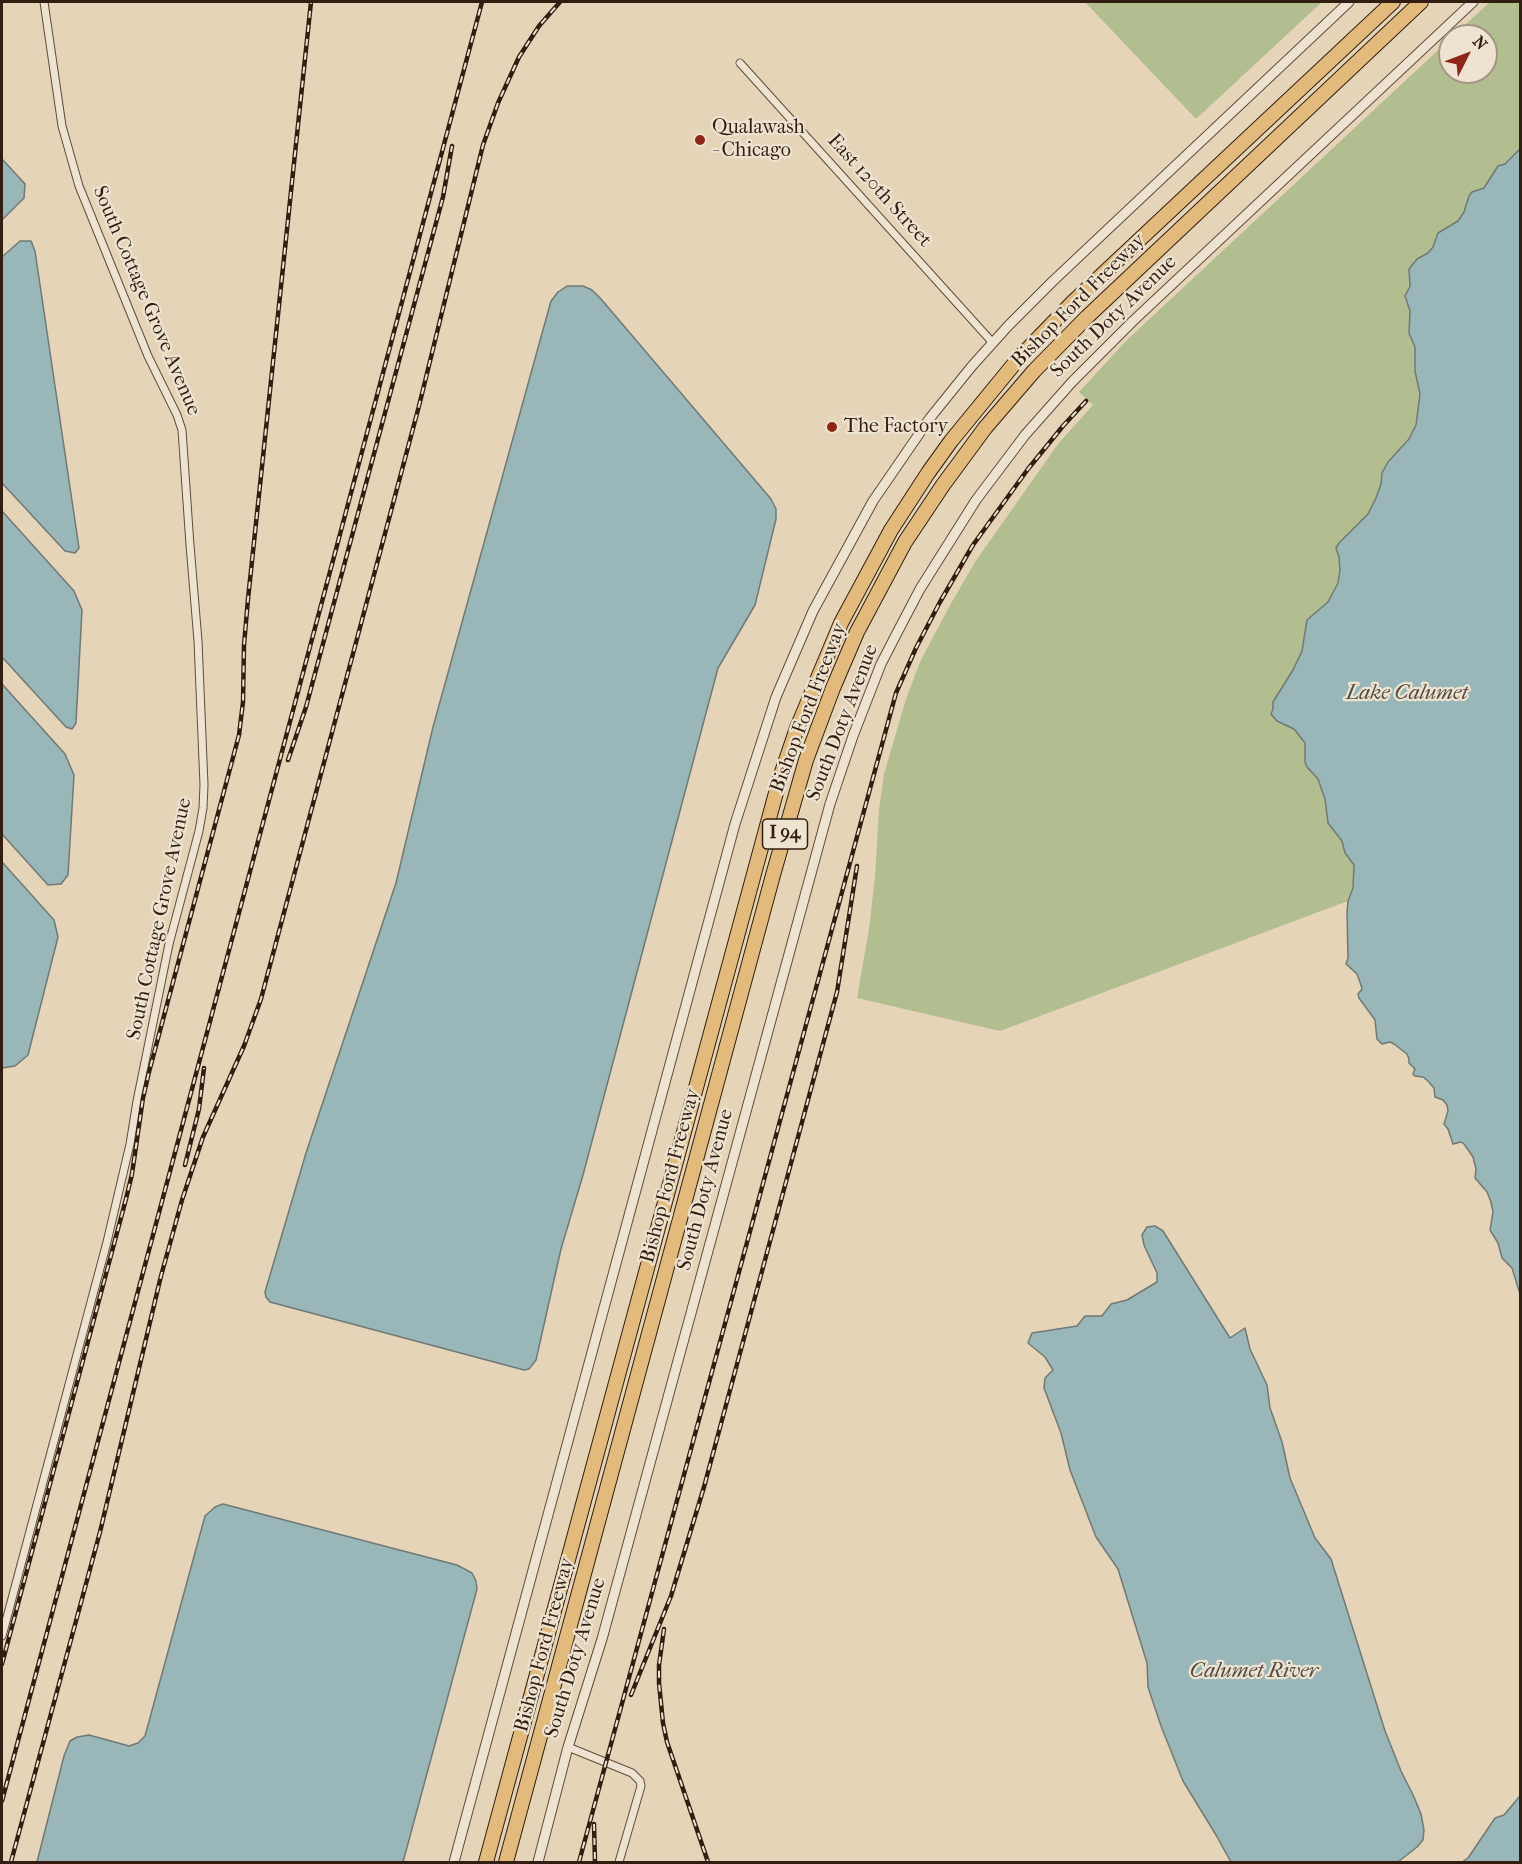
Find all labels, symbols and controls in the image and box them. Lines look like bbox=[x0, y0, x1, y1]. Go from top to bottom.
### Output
north arrow bbox=[1438, 24, 1498, 84]
text: N bbox=[1469, 32, 1491, 54]
place label: Qualawash - Chicago bbox=[712, 116, 805, 163]
street label: East 120th Street bbox=[822, 129, 936, 253]
marker: Qualawash - Chicago bbox=[693, 133, 707, 147]
street label: South Cottage Grove Avenue bbox=[87, 183, 205, 419]
street label: Bishop Ford Freeway bbox=[1007, 229, 1151, 373]
street label: South Doty Avenue bbox=[1046, 251, 1182, 383]
place label: The Factory bbox=[844, 415, 948, 439]
marker: The Factory bbox=[825, 420, 839, 434]
street label: Bishop Ford Freeway bbox=[766, 620, 852, 796]
street label: South Doty Avenue bbox=[802, 641, 884, 805]
water label: Lake Calumet bbox=[1346, 681, 1468, 707]
street label: South Cottage Grove Avenue bbox=[123, 796, 197, 1042]
road number: I 94 bbox=[762, 819, 808, 849]
street label: Bishop Ford Freeway bbox=[636, 1086, 706, 1266]
street label: South Doty Avenue bbox=[673, 1107, 739, 1273]
street label: Bishop Ford Freeway bbox=[510, 1555, 580, 1735]
street label: South Doty Avenue bbox=[540, 1575, 612, 1741]
water label: Calumet River bbox=[1190, 1659, 1318, 1685]

